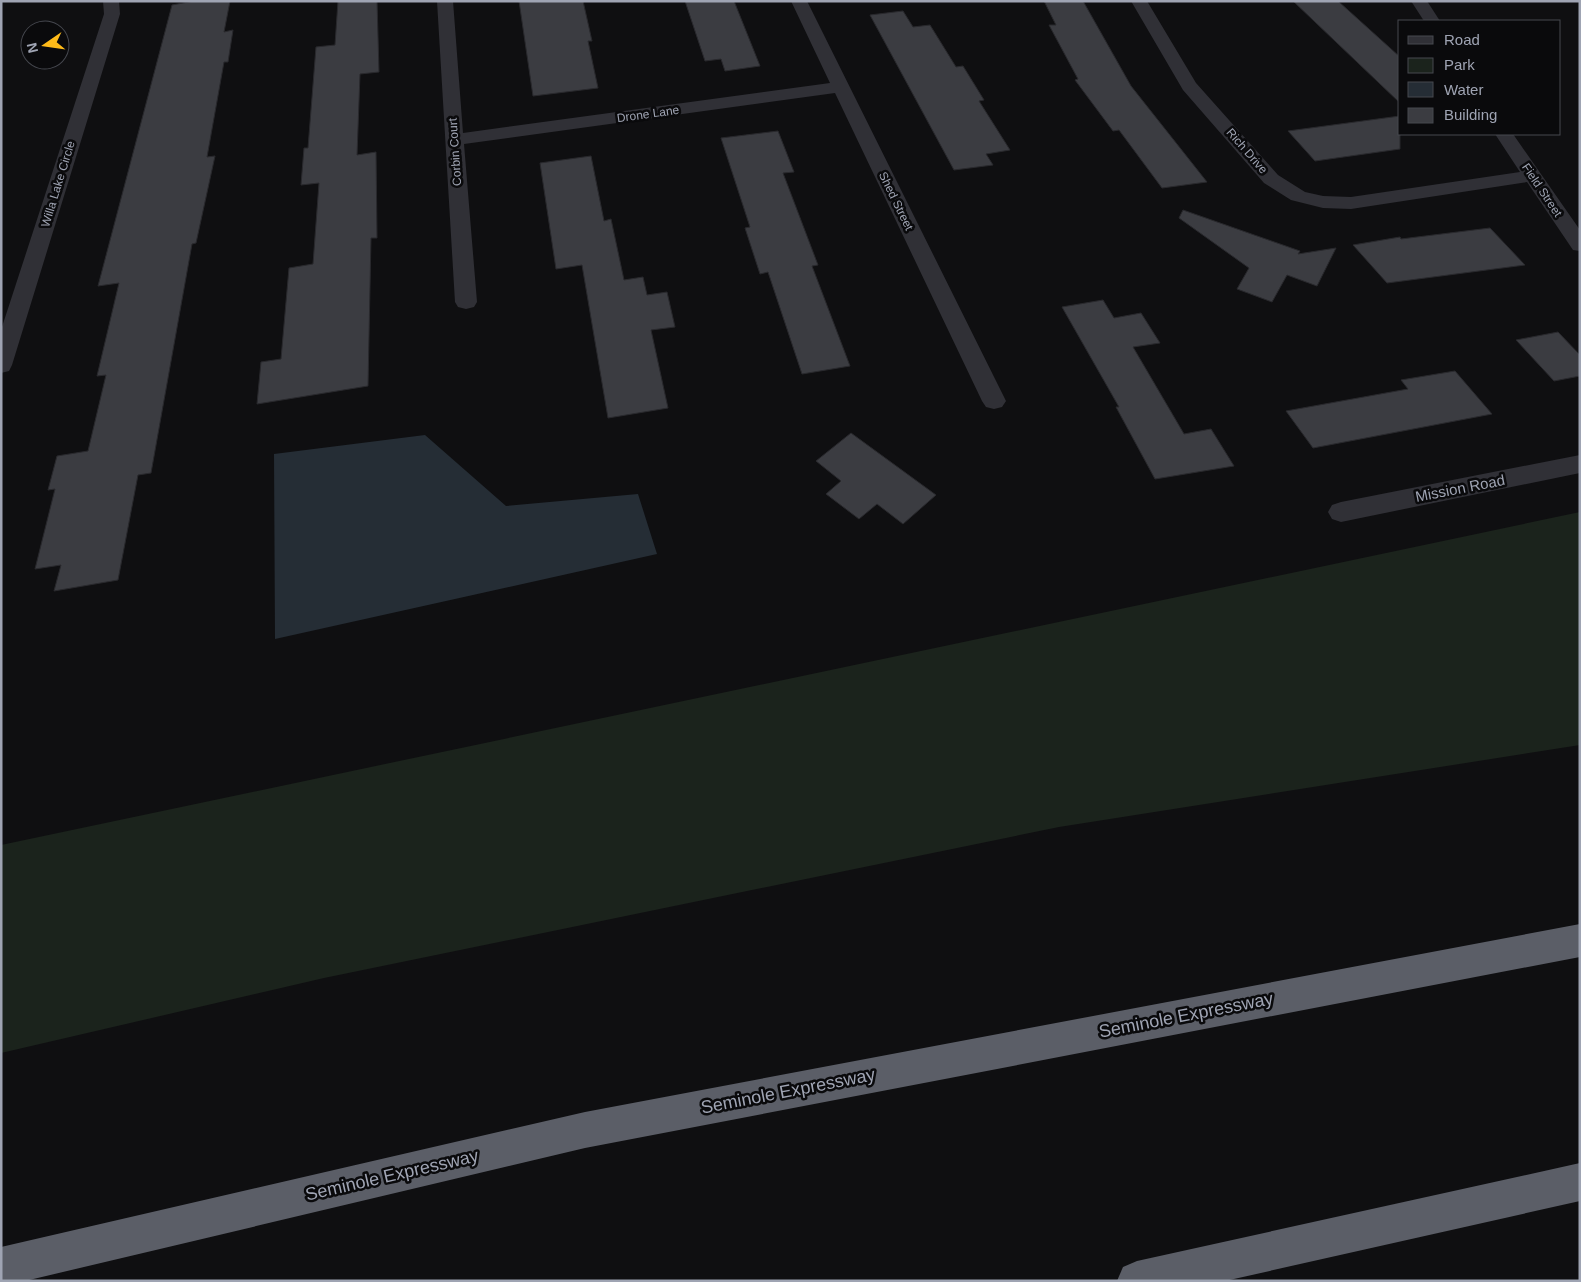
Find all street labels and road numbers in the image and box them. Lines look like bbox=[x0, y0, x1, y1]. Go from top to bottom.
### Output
street label: Drone Lane bbox=[616, 103, 680, 125]
street label: Corbin Court bbox=[446, 117, 464, 186]
street label: Rich Drive bbox=[1224, 126, 1271, 177]
street label: Willa Lake Circle bbox=[38, 139, 78, 229]
street label: Field Street bbox=[1519, 161, 1565, 220]
street label: Shed Street bbox=[876, 169, 916, 233]
street label: Mission Road bbox=[1414, 471, 1506, 505]
street label: Seminole Expressway bbox=[1097, 988, 1275, 1042]
street label: Seminole Expressway bbox=[699, 1064, 877, 1118]
street label: Seminole Expressway bbox=[303, 1145, 481, 1205]

